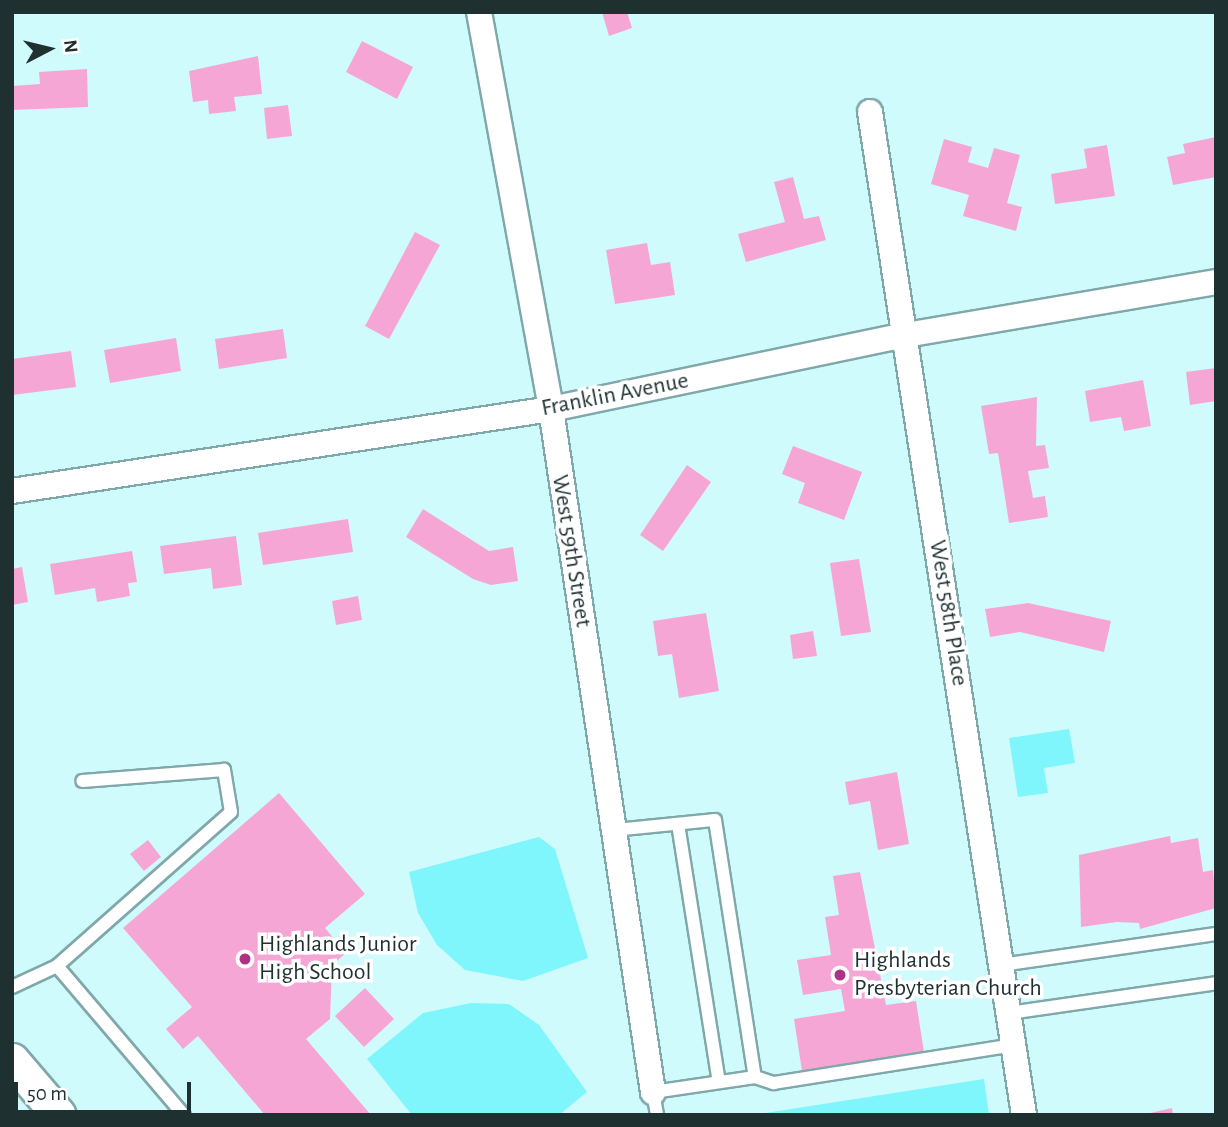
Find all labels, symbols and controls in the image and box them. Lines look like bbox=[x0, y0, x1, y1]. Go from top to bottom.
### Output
north arrow bbox=[14, 14, 84, 84]
text: N bbox=[60, 39, 81, 54]
street label: Franklin Avenue bbox=[539, 367, 691, 423]
street label: West 59th Street bbox=[545, 473, 597, 629]
street label: West 58th Place bbox=[922, 538, 974, 688]
place label: Highlands Junior High School bbox=[259, 931, 417, 987]
place label: Highlands Presbyterian Church bbox=[854, 947, 1042, 1003]
marker: Highlands Junior High School bbox=[237, 951, 253, 967]
marker: Highlands Presbyterian Church bbox=[832, 967, 848, 983]
scale bar bbox=[18, 1068, 194, 1112]
text: 50 m bbox=[27, 1083, 67, 1104]

